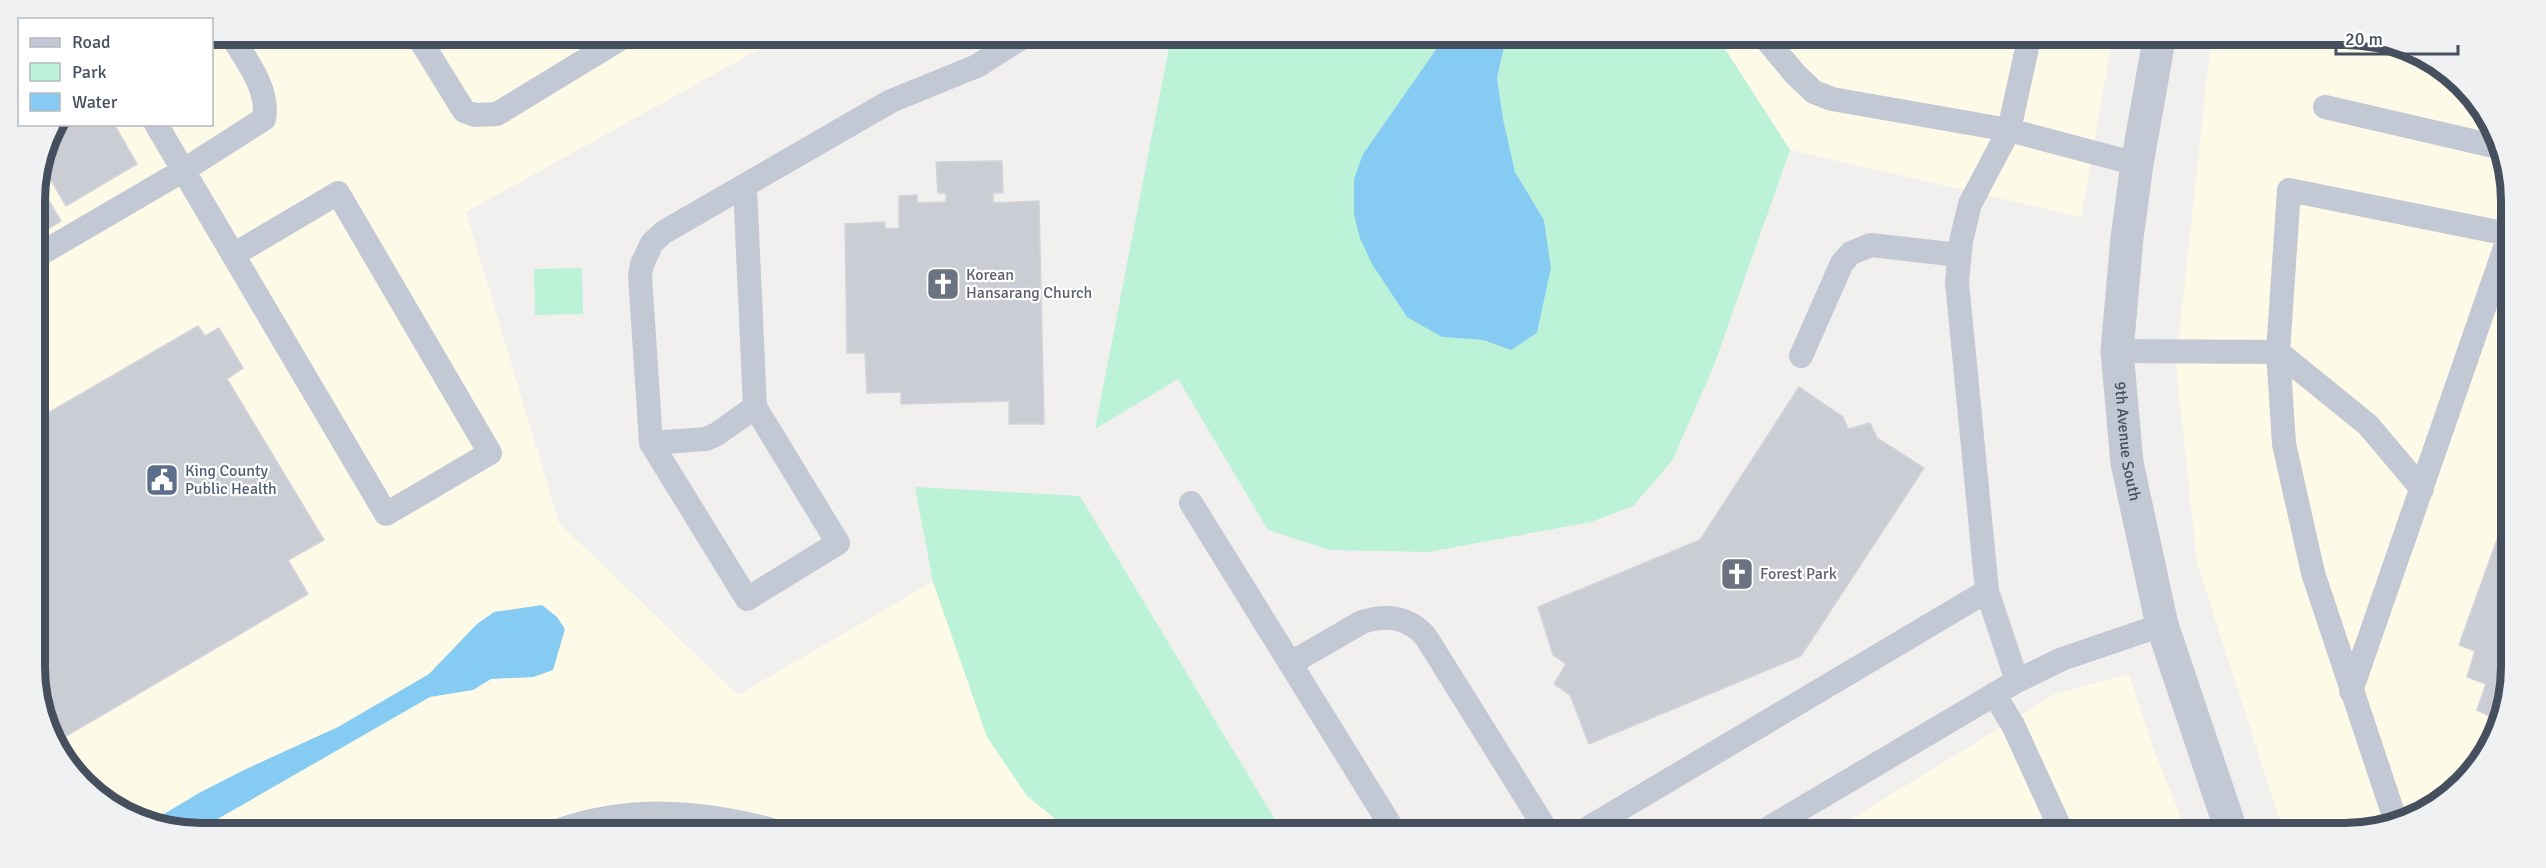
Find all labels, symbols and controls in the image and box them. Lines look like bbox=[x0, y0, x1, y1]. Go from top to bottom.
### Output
legend bbox=[18, 18, 213, 126]
scale bar bbox=[2336, 18, 2458, 56]
text: 20 m bbox=[2345, 28, 2383, 50]
text: Road bbox=[72, 31, 111, 53]
text: Park bbox=[72, 61, 107, 83]
text: Water bbox=[72, 91, 118, 113]
place label: Korean Hansarang Church bbox=[966, 265, 1092, 303]
church icon: Korean Hansarang Church bbox=[925, 266, 961, 302]
street label: 9th Avenue South bbox=[2110, 381, 2145, 503]
place label: King County Public Health bbox=[185, 461, 277, 499]
public building icon: King County Public Health bbox=[144, 462, 180, 498]
church icon: Forest Park bbox=[1719, 556, 1755, 592]
place label: Forest Park bbox=[1760, 564, 1837, 584]

